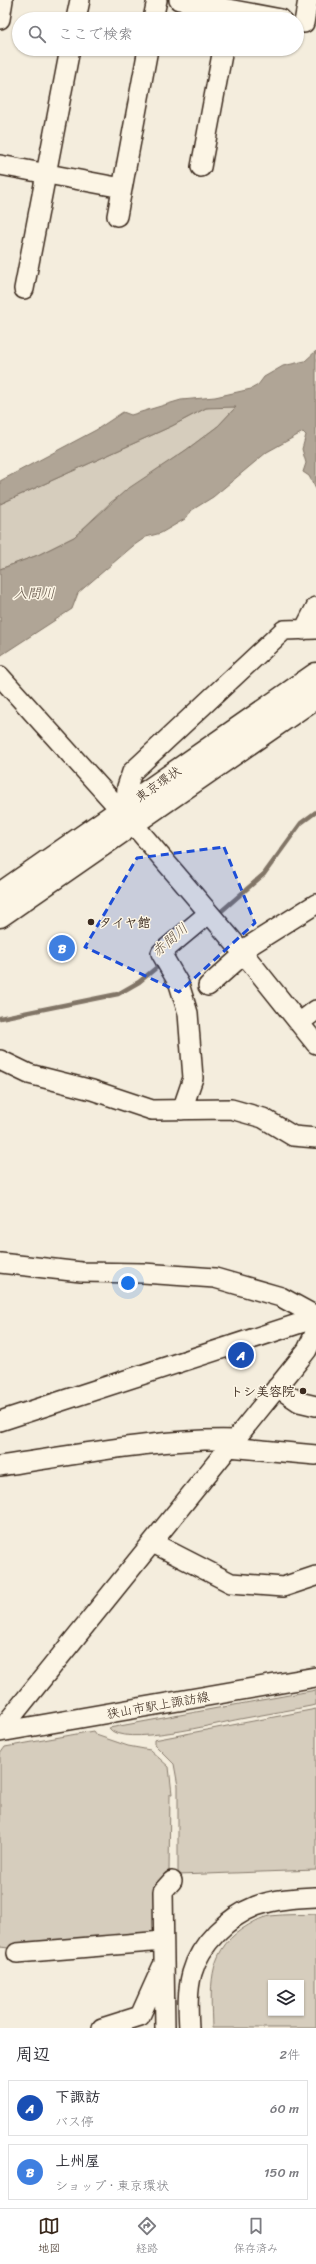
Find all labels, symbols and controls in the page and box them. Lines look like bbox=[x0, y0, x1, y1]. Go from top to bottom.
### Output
search box bbox=[12, 12, 304, 56]
text: ここで検索 bbox=[58, 21, 133, 47]
icon: search bbox=[26, 23, 48, 45]
water label: 入間川 bbox=[13, 581, 55, 606]
street label: 東京環状 bbox=[130, 760, 186, 808]
place label: タイヤ館 bbox=[99, 911, 150, 934]
marker: タイヤ館 bbox=[86, 917, 96, 927]
water label: 赤間川 bbox=[146, 917, 194, 963]
pin: B bbox=[49, 933, 75, 963]
your location bbox=[118, 1273, 138, 1293]
pin: A bbox=[228, 1340, 254, 1370]
place label: トシ美容院 bbox=[230, 1380, 295, 1403]
marker: トシ美容院 bbox=[298, 1386, 308, 1396]
street label: 狭山市駅上諏訪線 bbox=[105, 1684, 212, 1725]
map controls bbox=[268, 1980, 304, 2016]
button: layers bbox=[268, 1980, 304, 2016]
text: 周辺 bbox=[16, 2039, 50, 2069]
text: 2件 bbox=[279, 2043, 300, 2066]
text: 下諏訪 bbox=[55, 2084, 100, 2110]
text: A bbox=[26, 2097, 34, 2120]
text: 60 m bbox=[270, 2097, 299, 2120]
text: バス停 bbox=[55, 2110, 94, 2133]
text: 上州屋 bbox=[55, 2148, 100, 2174]
text: B bbox=[26, 2161, 34, 2184]
text: 150 m bbox=[264, 2161, 299, 2184]
text: ショップ · 東京環状 bbox=[55, 2174, 169, 2197]
tab: 地図 bbox=[38, 2215, 60, 2258]
tab: 経路 bbox=[136, 2215, 158, 2258]
tab: 保存済み bbox=[234, 2215, 278, 2258]

